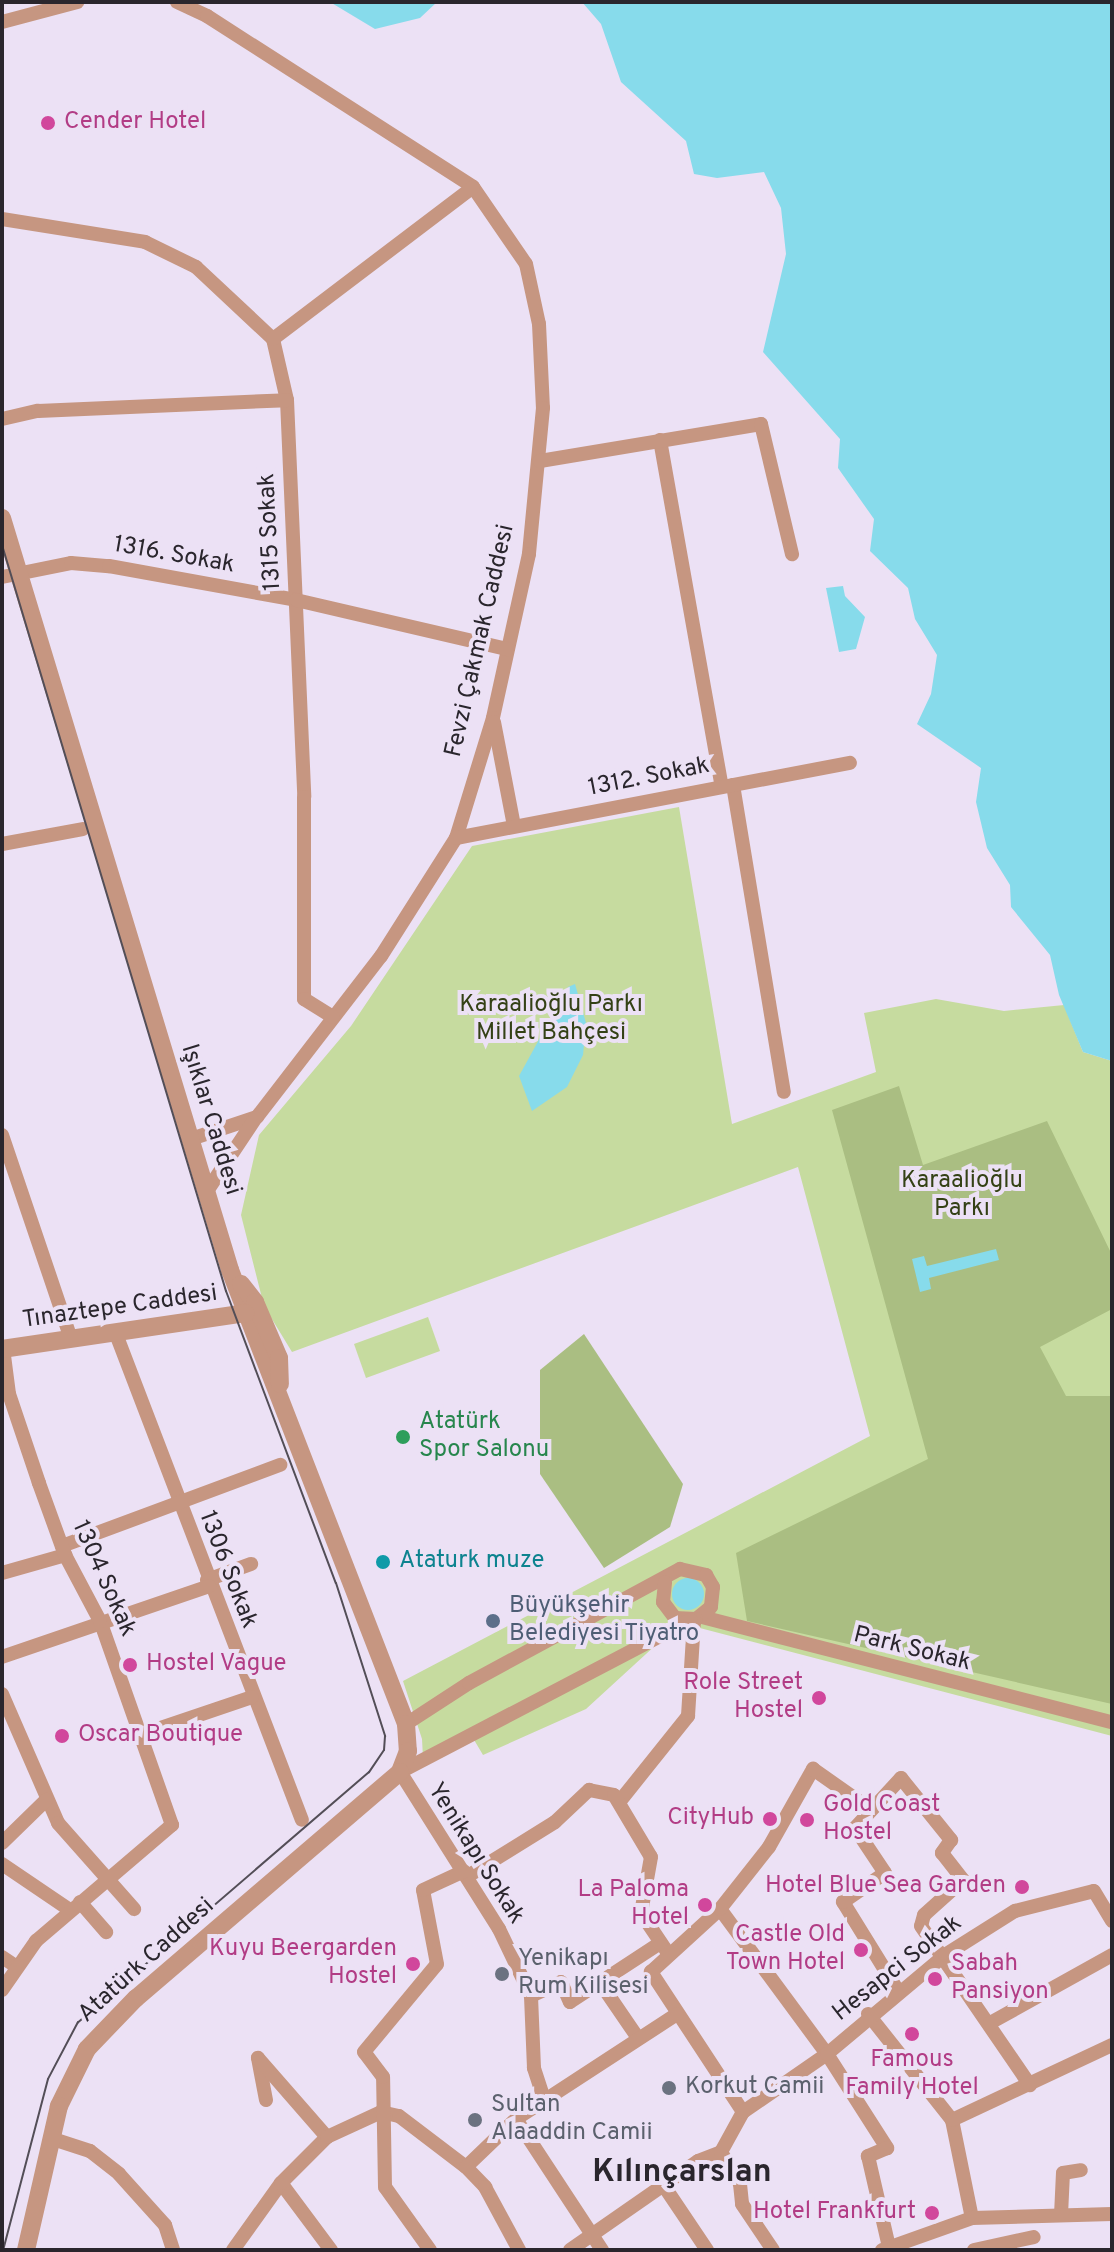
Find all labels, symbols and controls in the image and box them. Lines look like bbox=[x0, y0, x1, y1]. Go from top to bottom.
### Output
place label: Cender Hotel bbox=[64, 109, 206, 137]
marker: Cender Hotel bbox=[39, 114, 57, 132]
street label: 1315 Sokak bbox=[254, 472, 288, 592]
street label: Fevzi Çakmak Caddesi bbox=[440, 522, 522, 760]
street label: 1316. Sokak bbox=[111, 531, 237, 581]
street label: 1312. Sokak bbox=[586, 752, 712, 804]
park label: Karaalioğlu Parkı Millet Bahçesi bbox=[459, 992, 643, 1048]
street label: Işıklar Caddesi bbox=[173, 1041, 247, 1199]
park label: Karaalioğlu Parkı bbox=[901, 1168, 1023, 1224]
street label: Tınaztepe Caddesi bbox=[21, 1280, 219, 1336]
place label: Atatürk Spor Salonu bbox=[419, 1409, 549, 1465]
marker: Atatürk Spor Salonu bbox=[394, 1428, 412, 1446]
street label: 1306 Sokak bbox=[191, 1507, 263, 1633]
street label: 1304 Sokak bbox=[65, 1517, 141, 1641]
place label: Ataturk muze bbox=[399, 1548, 544, 1576]
marker: Ataturk muze bbox=[374, 1553, 392, 1571]
place label: Büyükşehir Belediyesi Tiyatro bbox=[509, 1593, 700, 1649]
marker: Büyükşehir Belediyesi Tiyatro bbox=[484, 1612, 502, 1630]
street label: Park Sokak bbox=[850, 1622, 974, 1678]
place label: Hostel Vague bbox=[146, 1651, 287, 1679]
marker: Hostel Vague bbox=[121, 1656, 139, 1674]
place label: Role Street Hostel bbox=[683, 1670, 803, 1726]
marker: Role Street Hostel bbox=[810, 1689, 828, 1707]
place label: Oscar Boutique bbox=[78, 1722, 243, 1750]
marker: Oscar Boutique bbox=[53, 1727, 71, 1745]
street label: Yenikapı Sokak bbox=[420, 1778, 530, 1930]
place label: Gold Coast Hostel bbox=[823, 1792, 940, 1848]
place label: CityHub bbox=[667, 1805, 754, 1833]
marker: CityHub bbox=[761, 1810, 779, 1828]
marker: Gold Coast Hostel bbox=[798, 1811, 816, 1829]
place label: Hotel Blue Sea Garden bbox=[765, 1873, 1006, 1901]
place label: La Paloma Hotel bbox=[577, 1877, 689, 1933]
marker: Hotel Blue Sea Garden bbox=[1013, 1878, 1031, 1896]
street label: Atatürk Caddesi bbox=[73, 1892, 221, 2030]
marker: La Paloma Hotel bbox=[696, 1896, 714, 1914]
street label: Hesapci Sokak bbox=[828, 1910, 968, 2028]
place label: Castle Old Town Hotel bbox=[726, 1922, 845, 1978]
place label: Kuyu Beergarden Hostel bbox=[209, 1936, 397, 1992]
marker: Castle Old Town Hotel bbox=[852, 1941, 870, 1959]
place label: Yenikapı Rum Kilisesi bbox=[518, 1946, 649, 2002]
place label: Sabah Pansiyon bbox=[951, 1951, 1049, 2007]
marker: Kuyu Beergarden Hostel bbox=[404, 1955, 422, 1973]
marker: Yenikapı Rum Kilisesi bbox=[493, 1965, 511, 1983]
marker: Sabah Pansiyon bbox=[926, 1970, 944, 1988]
marker: Famous Family Hotel bbox=[903, 2025, 921, 2043]
place label: Famous Family Hotel bbox=[845, 2047, 979, 2103]
place label: Korkut Camii bbox=[685, 2074, 824, 2102]
marker: Korkut Camii bbox=[660, 2079, 678, 2097]
place label: Sultan Alaaddin Camii bbox=[491, 2092, 653, 2148]
marker: Sultan Alaaddin Camii bbox=[466, 2111, 484, 2129]
district label: Kılınçarslan bbox=[592, 2154, 772, 2192]
place label: Hotel Frankfurt bbox=[753, 2199, 916, 2227]
marker: Hotel Frankfurt bbox=[923, 2204, 941, 2222]

